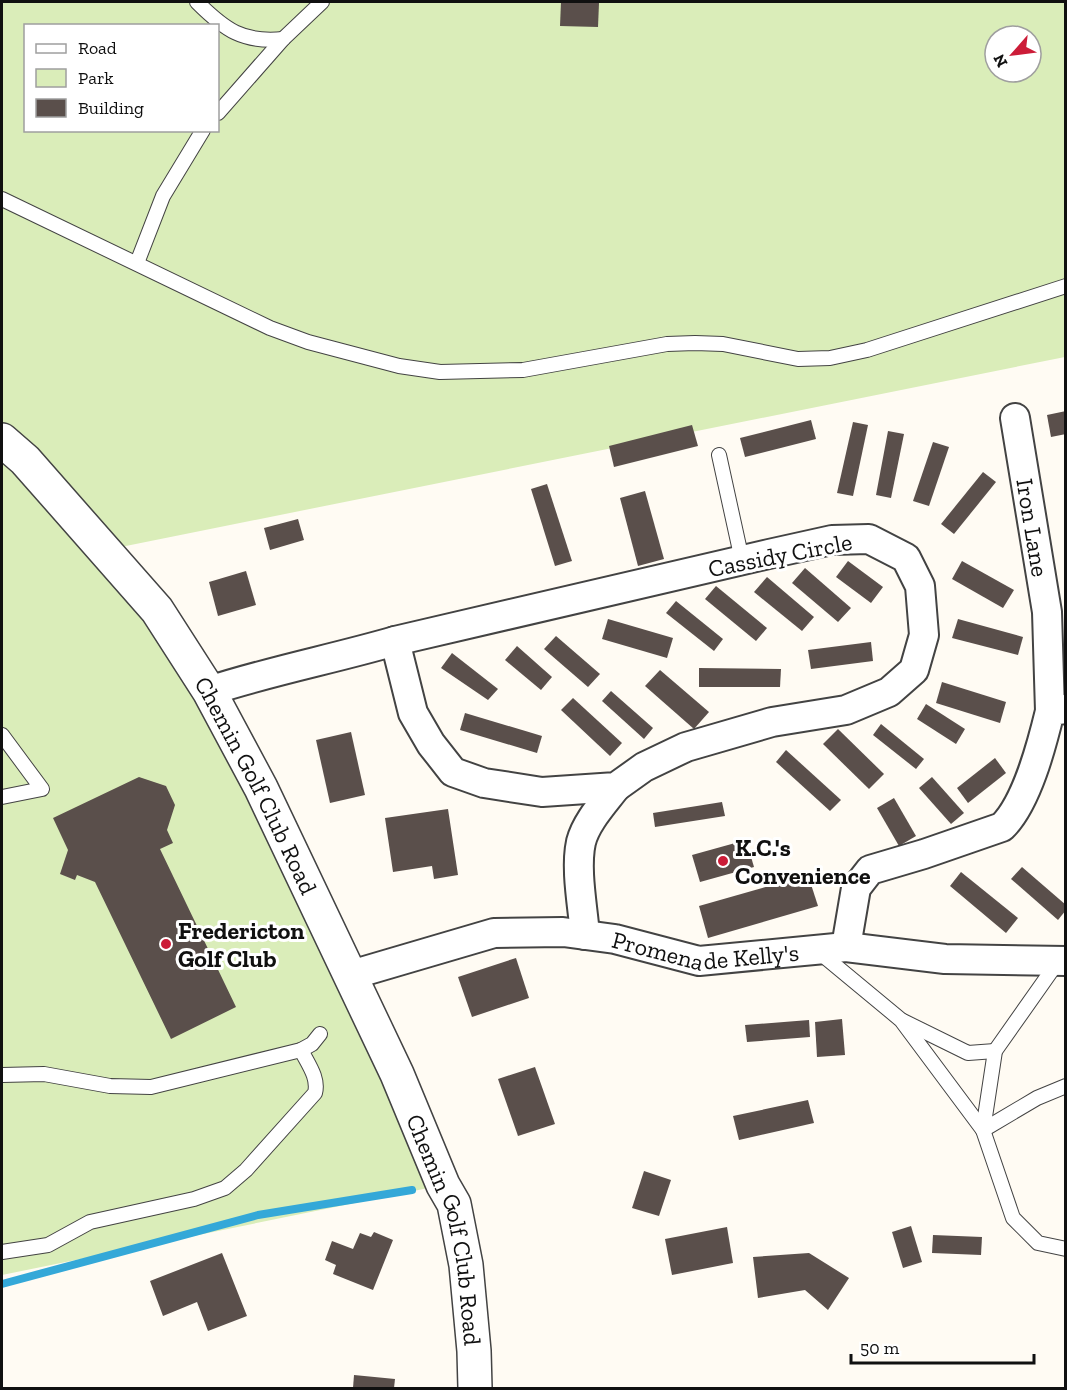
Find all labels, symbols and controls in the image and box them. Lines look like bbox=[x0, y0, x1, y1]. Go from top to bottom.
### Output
legend bbox=[24, 24, 219, 132]
north arrow bbox=[983, 24, 1043, 84]
text: Road bbox=[78, 37, 117, 59]
text: N bbox=[989, 51, 1011, 71]
text: Park bbox=[78, 67, 114, 89]
text: Building bbox=[78, 97, 144, 119]
street label: Iron Lane bbox=[1011, 476, 1055, 579]
street label: Cassidy Circle bbox=[706, 527, 854, 583]
street label: Chemin Golf Club Road bbox=[189, 671, 324, 899]
place label: K.C.'s Convenience bbox=[735, 833, 871, 890]
marker: K.C.'s Convenience bbox=[716, 854, 730, 868]
place label: Fredericton Golf Club bbox=[178, 916, 304, 973]
street label: Promenade Kelly's bbox=[609, 924, 800, 976]
marker: Fredericton Golf Club bbox=[159, 937, 173, 951]
street label: Chemin Golf Club Road bbox=[401, 1109, 488, 1347]
scale bar bbox=[851, 1327, 1034, 1365]
text: 50 m bbox=[860, 1337, 900, 1359]

